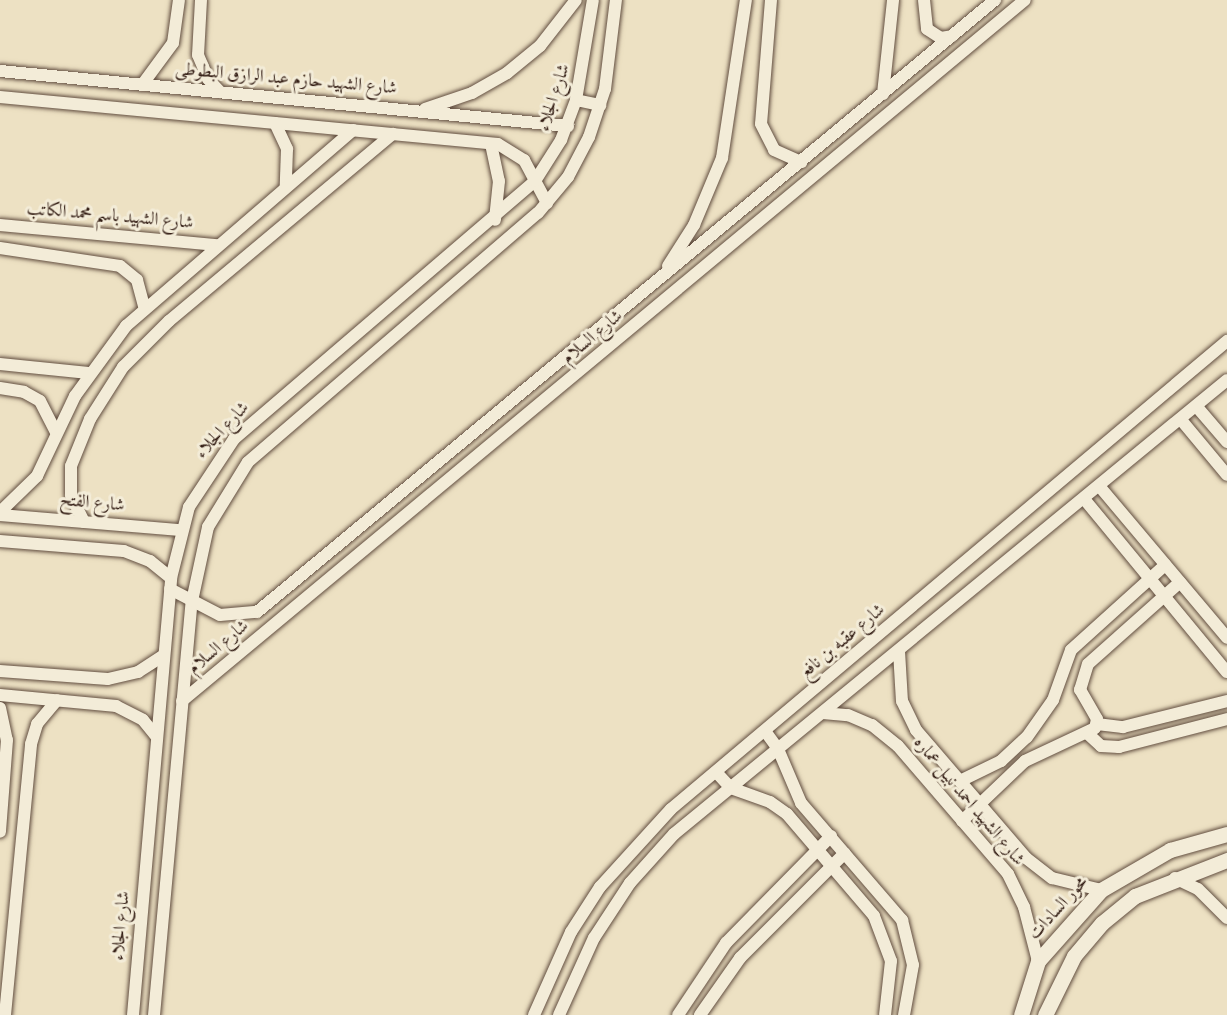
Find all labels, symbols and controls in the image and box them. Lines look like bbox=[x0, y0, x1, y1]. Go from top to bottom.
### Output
street label: شارع الشهيد حازم عبد الرازق البطوطى bbox=[174, 60, 398, 100]
street label: شارع الجلاء bbox=[534, 62, 576, 134]
street label: شارع الشهيد باسم محمد الكاتب bbox=[26, 199, 194, 235]
street label: شارع السلام bbox=[558, 306, 628, 370]
street label: شارع الجلاء bbox=[191, 398, 255, 464]
street label: شارع الفتح bbox=[59, 490, 125, 518]
street label: شارع عقبه بن نافع bbox=[796, 600, 890, 684]
street label: شارع السلام bbox=[184, 616, 254, 680]
street label: شارع الشهيد احمد نبيل عماره bbox=[908, 733, 1028, 871]
street label: محور السادات bbox=[1025, 873, 1093, 945]
street label: شارع الجلاء bbox=[108, 890, 136, 962]

